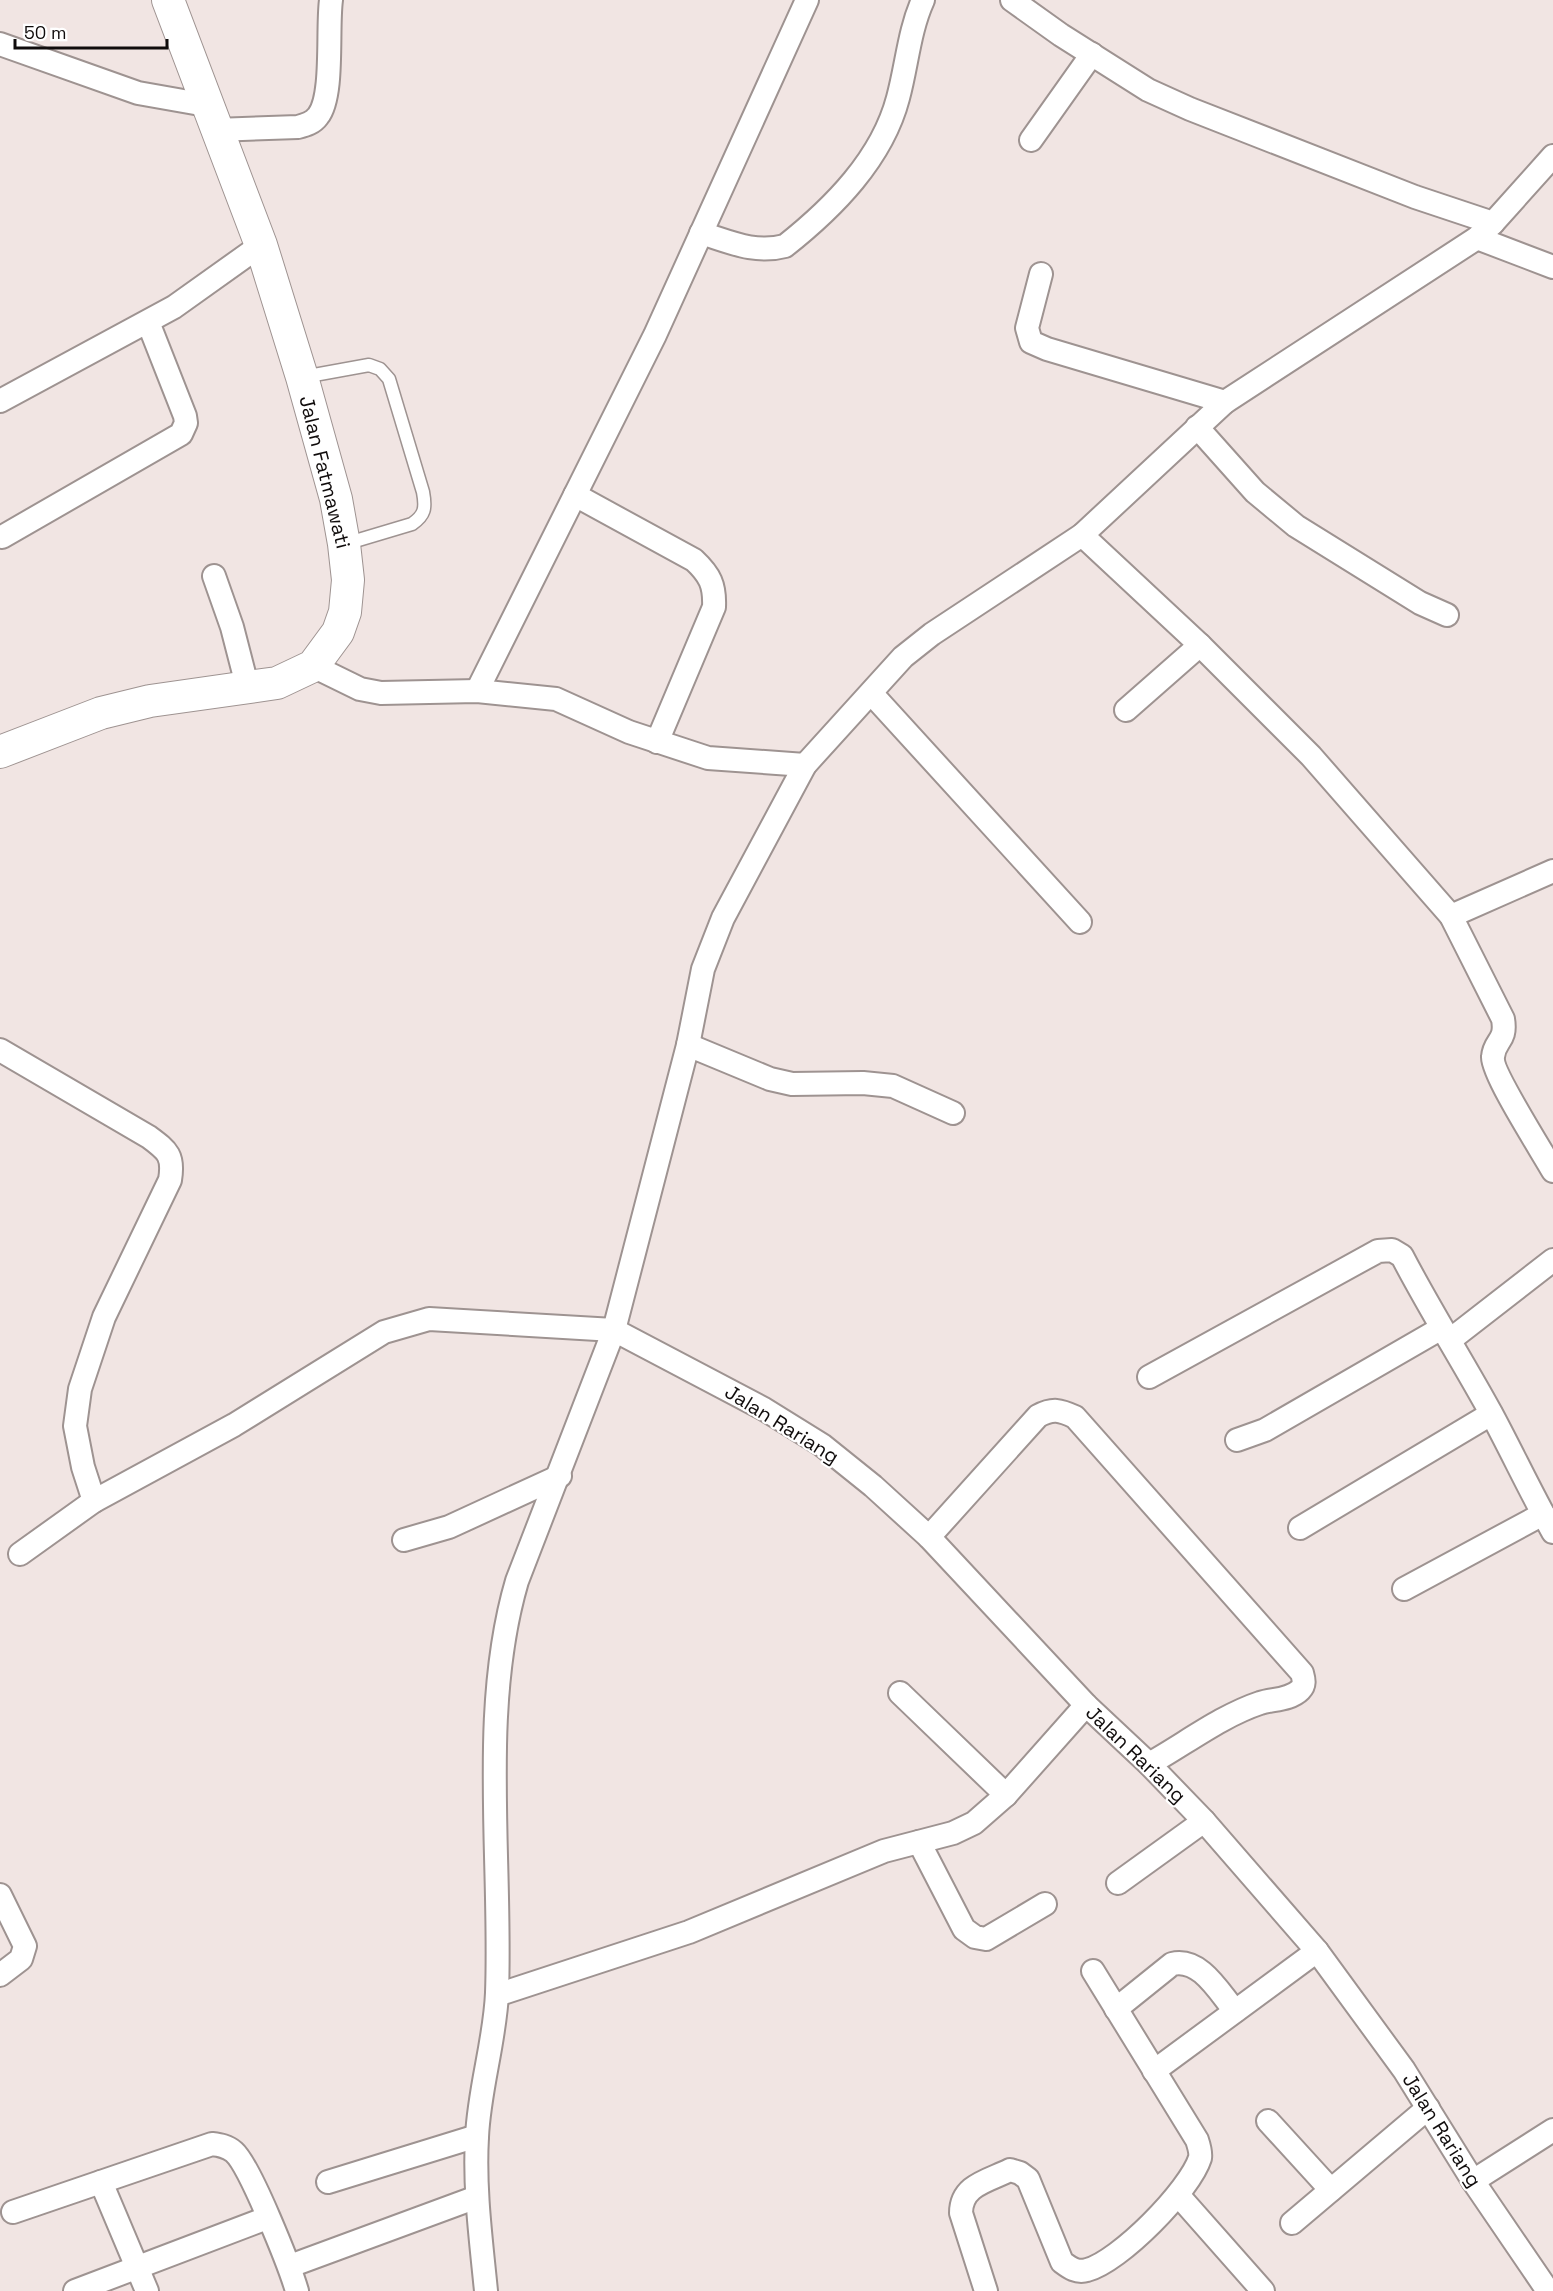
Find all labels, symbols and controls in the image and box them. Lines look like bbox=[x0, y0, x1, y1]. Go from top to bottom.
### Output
scale bar bbox=[15, 12, 166, 50]
text: 50 m bbox=[24, 21, 66, 44]
street label: Jalan Fatmawati bbox=[293, 393, 357, 551]
street label: Jalan Rariang bbox=[720, 1379, 844, 1469]
street label: Jalan Rariang bbox=[1080, 1700, 1192, 1808]
street label: Jalan Rariang bbox=[1397, 2068, 1487, 2192]

